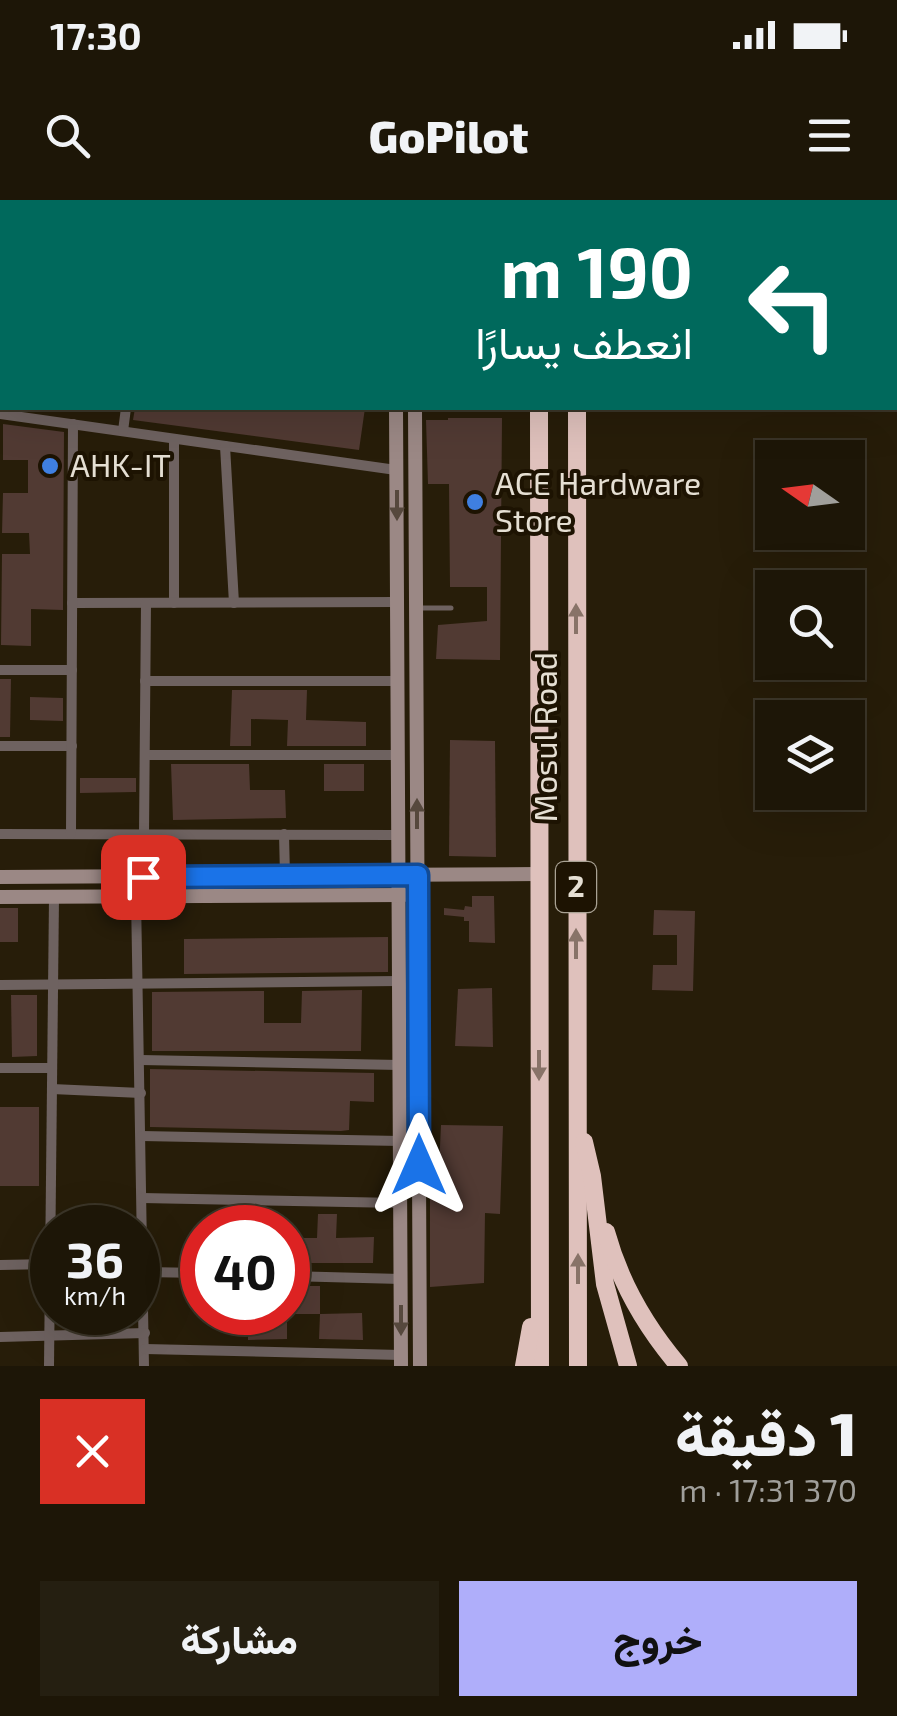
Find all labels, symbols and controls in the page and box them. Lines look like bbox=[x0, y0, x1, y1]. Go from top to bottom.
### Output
text: 17:30 bbox=[50, 12, 142, 58]
icon: search bbox=[40, 108, 95, 163]
text: GoPilot bbox=[369, 108, 528, 162]
icon: menu bbox=[802, 108, 857, 163]
text: 190 m bbox=[500, 228, 693, 312]
icon: left bbox=[728, 240, 858, 370]
text: انعطف يسارًا bbox=[475, 314, 693, 368]
north arrow bbox=[755, 440, 865, 550]
map controls bbox=[755, 440, 865, 810]
place label: AHK-IT bbox=[70, 445, 171, 483]
marker: AHK-IT bbox=[39, 455, 61, 477]
place label: ACE Hardware Store bbox=[495, 463, 701, 538]
one-way arrow bbox=[389, 489, 405, 521]
marker: ACE Hardware Store bbox=[464, 491, 486, 513]
button: search bbox=[755, 570, 865, 680]
one-way arrow bbox=[568, 602, 584, 634]
street label: Mosul Road bbox=[525, 652, 563, 822]
button: layers bbox=[755, 700, 865, 810]
one-way arrow bbox=[409, 797, 425, 829]
pin bbox=[101, 835, 186, 920]
icon: arrive bbox=[116, 850, 171, 905]
road number: 2 bbox=[556, 862, 596, 912]
one-way arrow bbox=[568, 927, 584, 959]
one-way arrow bbox=[531, 1049, 547, 1081]
position arrow bbox=[367, 1113, 471, 1217]
speed limit sign: 40 bbox=[180, 1205, 310, 1335]
text: 36 bbox=[66, 1228, 124, 1288]
one-way arrow bbox=[569, 1252, 585, 1284]
text: km/h bbox=[64, 1280, 126, 1310]
one-way arrow bbox=[393, 1304, 409, 1336]
text: 1 دقيقة bbox=[675, 1396, 857, 1468]
button: close bbox=[40, 1399, 145, 1504]
text: 370 m · 17:31 bbox=[679, 1470, 857, 1508]
button: مشاركة bbox=[40, 1581, 439, 1696]
button: خروج bbox=[459, 1581, 857, 1696]

